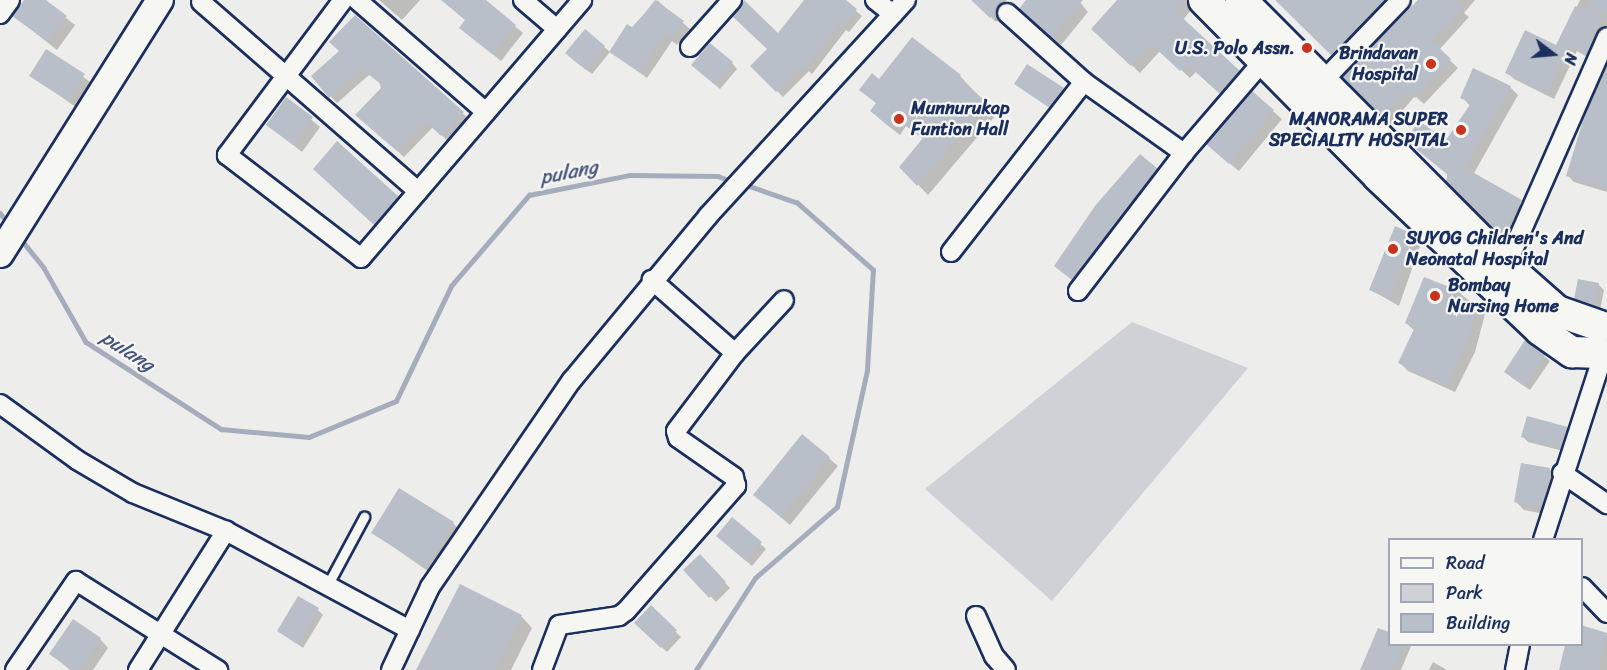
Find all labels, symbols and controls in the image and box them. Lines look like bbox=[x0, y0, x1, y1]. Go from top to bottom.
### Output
north arrow bbox=[1523, 24, 1583, 84]
place label: U.S. Polo Assn. bbox=[1174, 37, 1295, 59]
marker: U.S. Polo Assn. bbox=[1300, 41, 1314, 55]
place label: Brindavan Hospital bbox=[1339, 43, 1418, 86]
text: N bbox=[1555, 50, 1586, 68]
marker: Brindavan Hospital bbox=[1422, 55, 1440, 73]
place label: Munnurukap Funtion Hall bbox=[911, 98, 1010, 140]
place label: MANORAMA SUPER SPECIALITY HOSPITAL bbox=[1269, 109, 1448, 152]
marker: Munnurukap Funtion Hall bbox=[892, 112, 906, 126]
marker: MANORAMA SUPER SPECIALITY HOSPITAL bbox=[1452, 121, 1470, 139]
water label: pulang bbox=[538, 155, 600, 189]
place label: SUYOG Children's And Neonatal Hospital bbox=[1406, 228, 1583, 270]
marker: SUYOG Children's And Neonatal Hospital bbox=[1384, 240, 1402, 258]
place label: Bombay Nursing Home bbox=[1448, 275, 1559, 318]
marker: Bombay Nursing Home bbox=[1426, 287, 1444, 305]
water label: pulang bbox=[97, 325, 159, 377]
legend bbox=[1388, 538, 1583, 646]
text: Road bbox=[1446, 547, 1485, 579]
text: Park bbox=[1446, 577, 1483, 609]
text: Building bbox=[1446, 607, 1510, 639]

